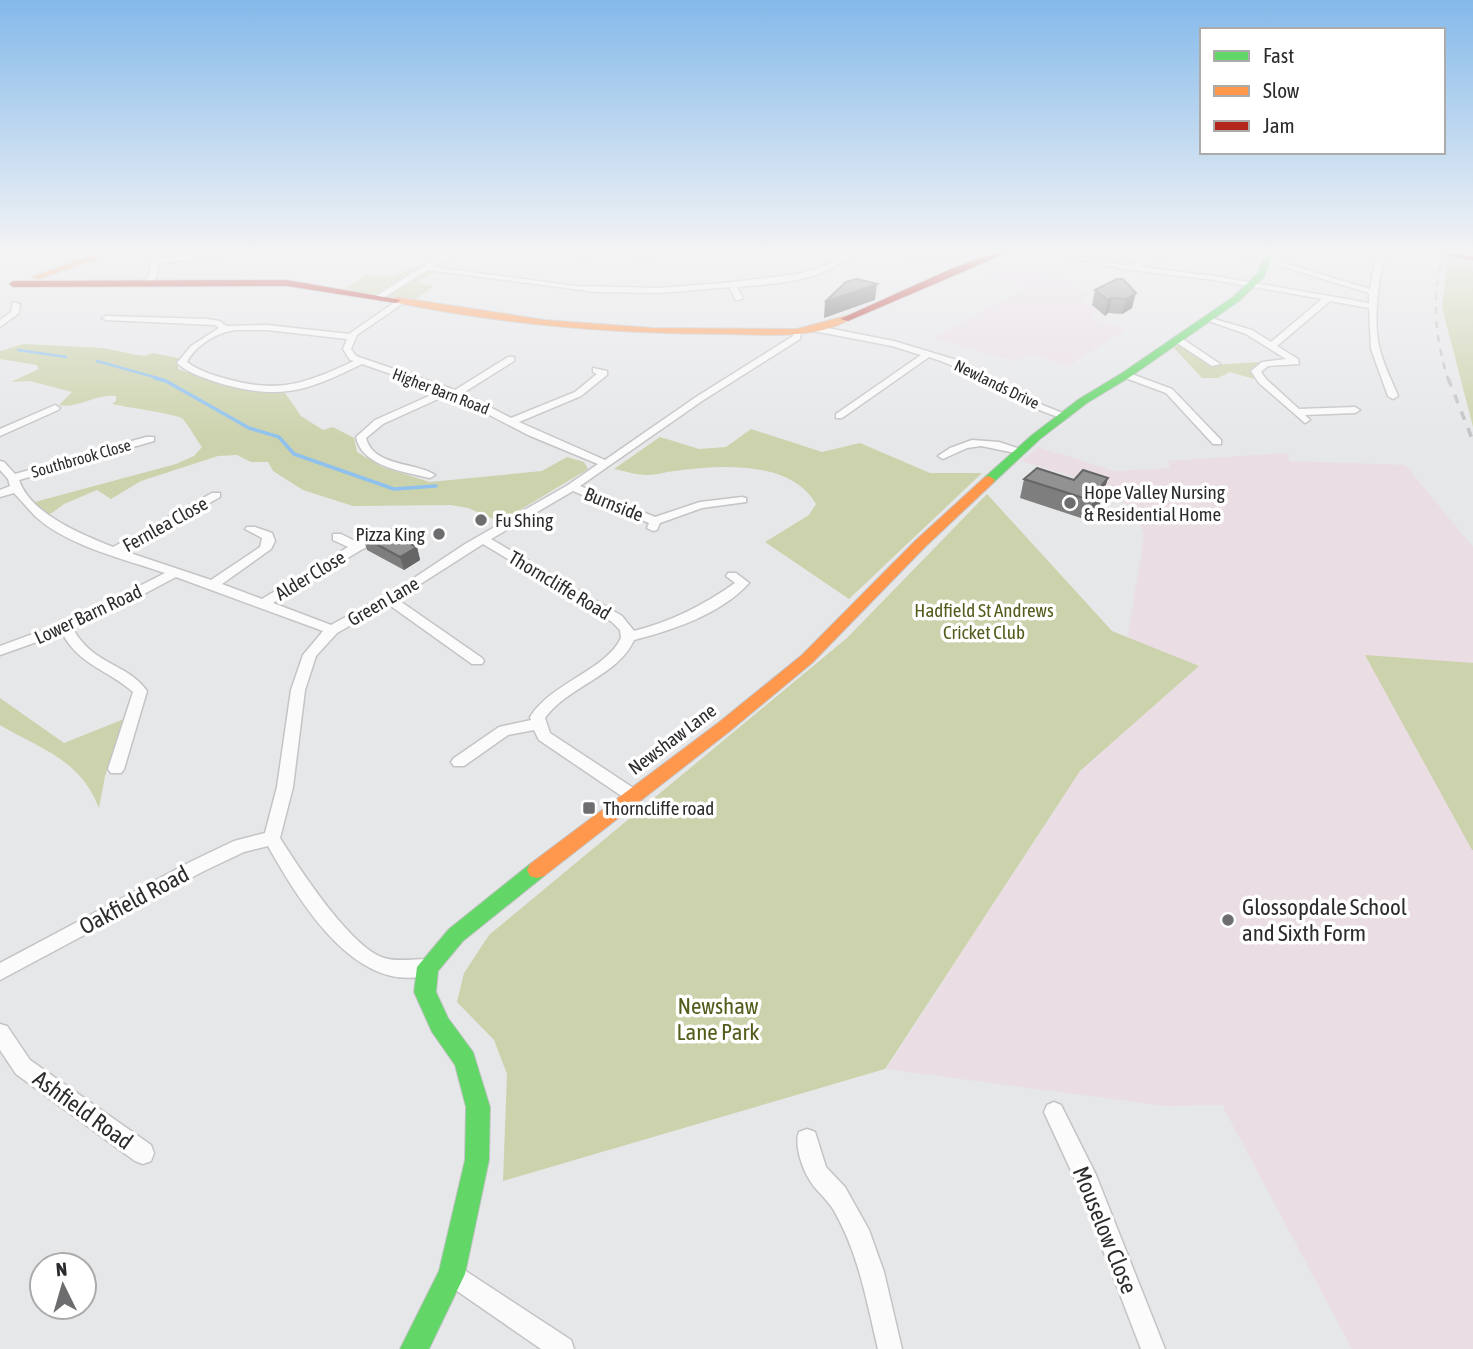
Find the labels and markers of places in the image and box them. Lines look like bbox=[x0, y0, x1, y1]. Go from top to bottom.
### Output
place label: Hope Valley Nursing & Residential Home bbox=[1084, 481, 1226, 525]
marker: Hope Valley Nursing & Residential Home bbox=[1062, 495, 1078, 511]
place label: Fu Shing bbox=[495, 509, 554, 531]
marker: Fu Shing bbox=[473, 512, 489, 528]
place label: Pizza King bbox=[356, 523, 426, 545]
marker: Pizza King bbox=[431, 526, 447, 542]
place label: Thorncliffe road bbox=[603, 797, 714, 819]
marker: Thorncliffe road bbox=[581, 800, 597, 816]
place label: Glossopdale School and Sixth Form bbox=[1242, 894, 1407, 946]
marker: Glossopdale School and Sixth Form bbox=[1220, 912, 1236, 928]

